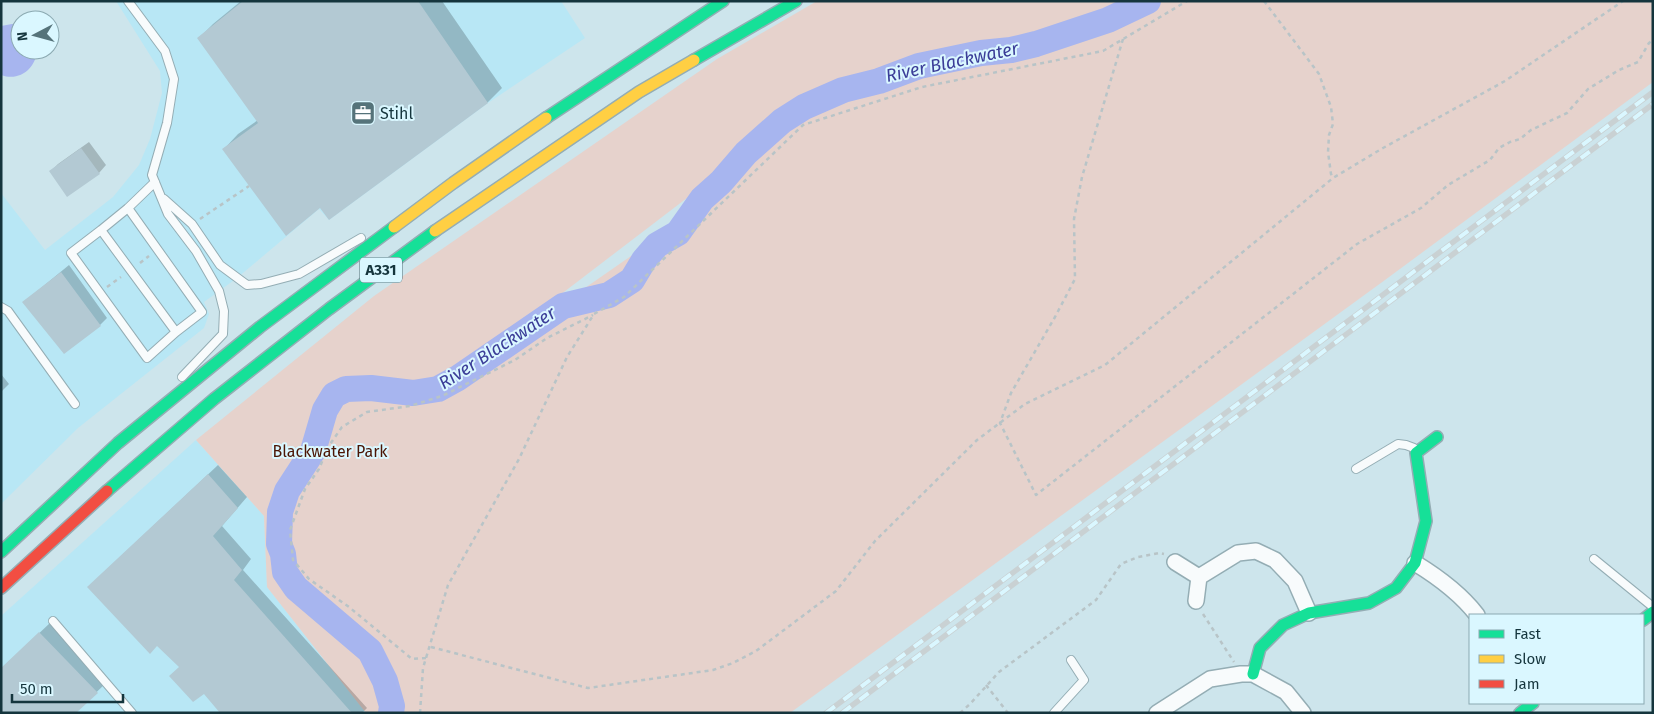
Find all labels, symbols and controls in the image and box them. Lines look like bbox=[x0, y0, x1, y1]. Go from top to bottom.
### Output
north arrow bbox=[10, 10, 60, 60]
text: N bbox=[14, 31, 32, 42]
water label: River Blackwater bbox=[884, 37, 1021, 87]
office icon: Stihl bbox=[350, 100, 376, 126]
place label: Stihl bbox=[380, 104, 413, 123]
road number: A331 bbox=[360, 258, 402, 282]
water label: River Blackwater bbox=[434, 301, 561, 394]
park label: Blackwater Park bbox=[272, 442, 388, 461]
legend bbox=[1469, 614, 1644, 704]
text: Fast bbox=[1514, 625, 1541, 643]
text: Slow bbox=[1514, 650, 1546, 668]
scale bar bbox=[12, 672, 124, 704]
text: Jam bbox=[1514, 675, 1540, 693]
text: 50 m bbox=[20, 680, 53, 698]

